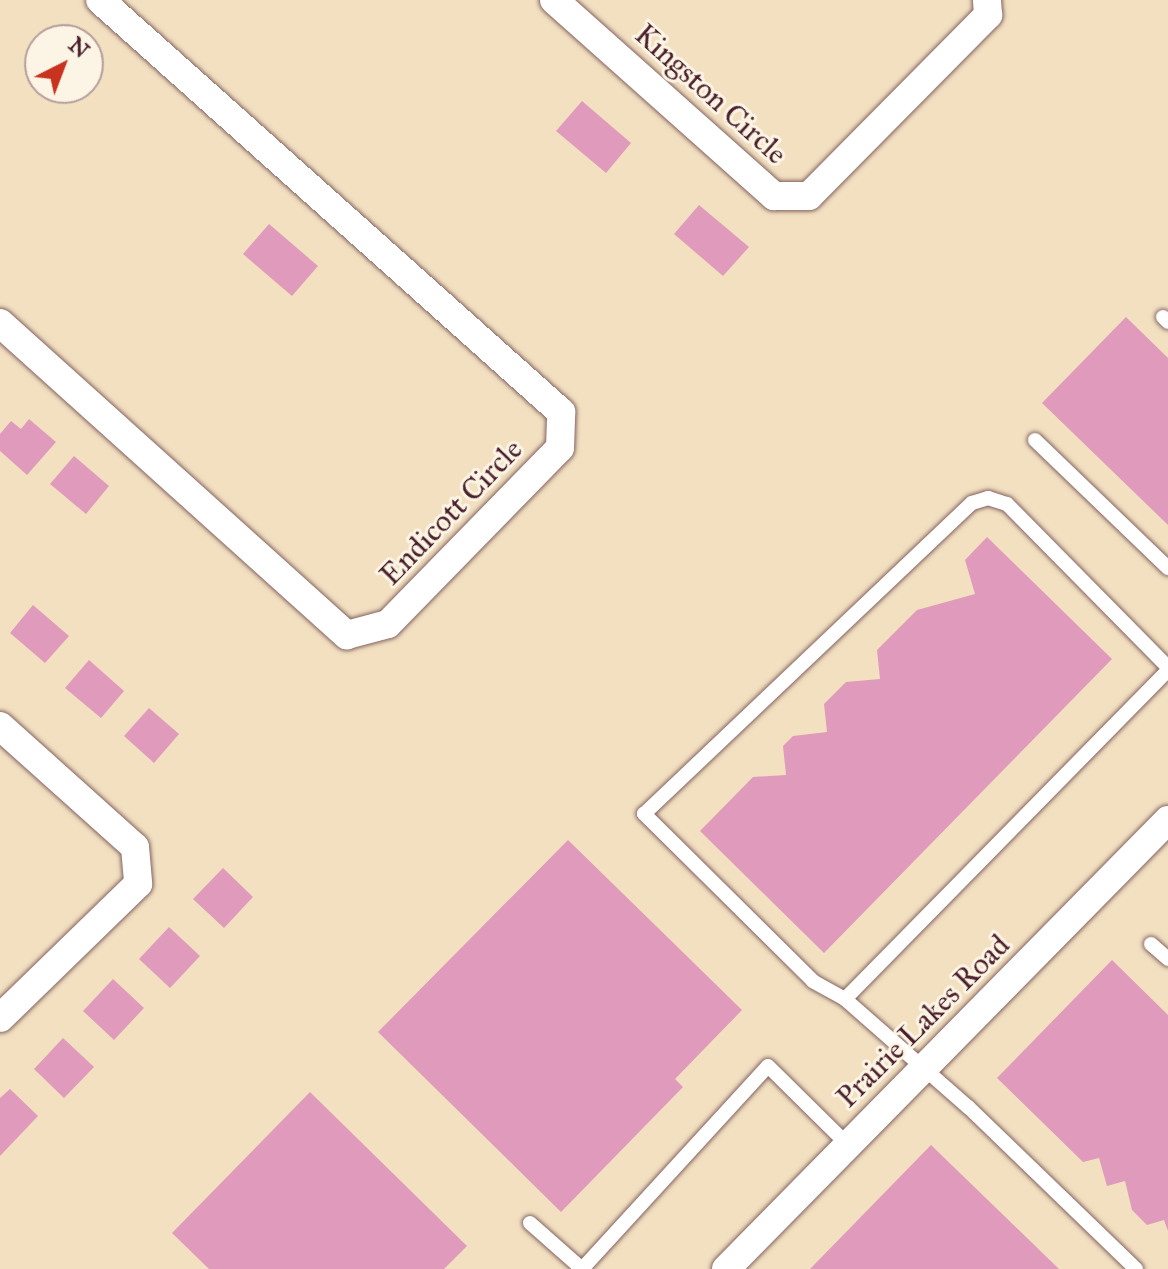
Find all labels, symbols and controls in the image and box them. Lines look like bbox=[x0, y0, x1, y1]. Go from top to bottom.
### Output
street label: Kingston Circle bbox=[627, 16, 795, 172]
north arrow bbox=[24, 24, 104, 104]
text: N bbox=[63, 31, 95, 64]
street label: Endicott Circle bbox=[372, 431, 530, 593]
street label: Prairie Lakes Road bbox=[829, 927, 1017, 1115]

